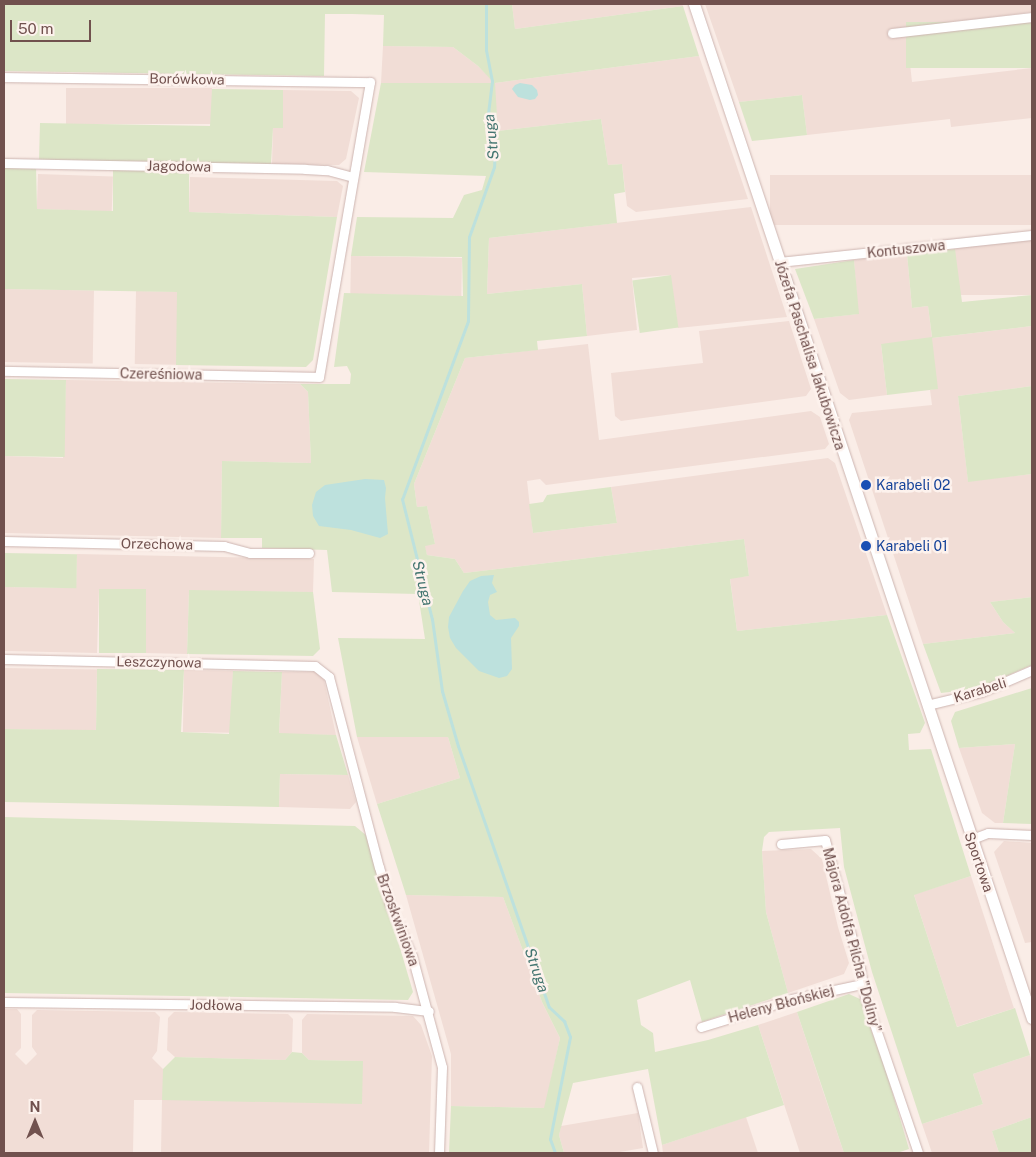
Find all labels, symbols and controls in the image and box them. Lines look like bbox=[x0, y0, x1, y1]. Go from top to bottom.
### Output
scale bar bbox=[12, 10, 94, 42]
text: 50 m bbox=[18, 20, 53, 37]
street label: Borówkowa bbox=[149, 70, 225, 88]
water label: Struga bbox=[480, 113, 502, 161]
street label: Jagodowa bbox=[147, 157, 211, 175]
street label: Kontuszowa bbox=[866, 237, 946, 261]
street label: Józefa Paschalisa Jakubowicza bbox=[771, 258, 849, 452]
street label: Czereśniowa bbox=[120, 365, 202, 383]
place label: Karabeli 02 bbox=[876, 477, 950, 493]
marker: Karabeli 02 bbox=[860, 479, 872, 491]
street label: Orzechowa bbox=[121, 535, 193, 553]
place label: Karabeli 01 bbox=[876, 538, 948, 554]
marker: Karabeli 01 bbox=[860, 540, 872, 552]
water label: Struga bbox=[409, 559, 437, 607]
street label: Leszczynowa bbox=[116, 653, 202, 671]
street label: Karabeli bbox=[952, 674, 1008, 706]
street label: Sportowa bbox=[961, 830, 997, 894]
street label: Majora Adolfa Pilcha "Doliny" bbox=[819, 846, 885, 1034]
street label: Brzoskwiniowa bbox=[374, 872, 422, 968]
water label: Struga bbox=[521, 945, 553, 995]
street label: Heleny Błońskiej bbox=[726, 982, 836, 1026]
street label: Jodłowa bbox=[190, 996, 242, 1014]
north arrow bbox=[10, 1097, 60, 1147]
text: N bbox=[30, 1099, 40, 1115]

